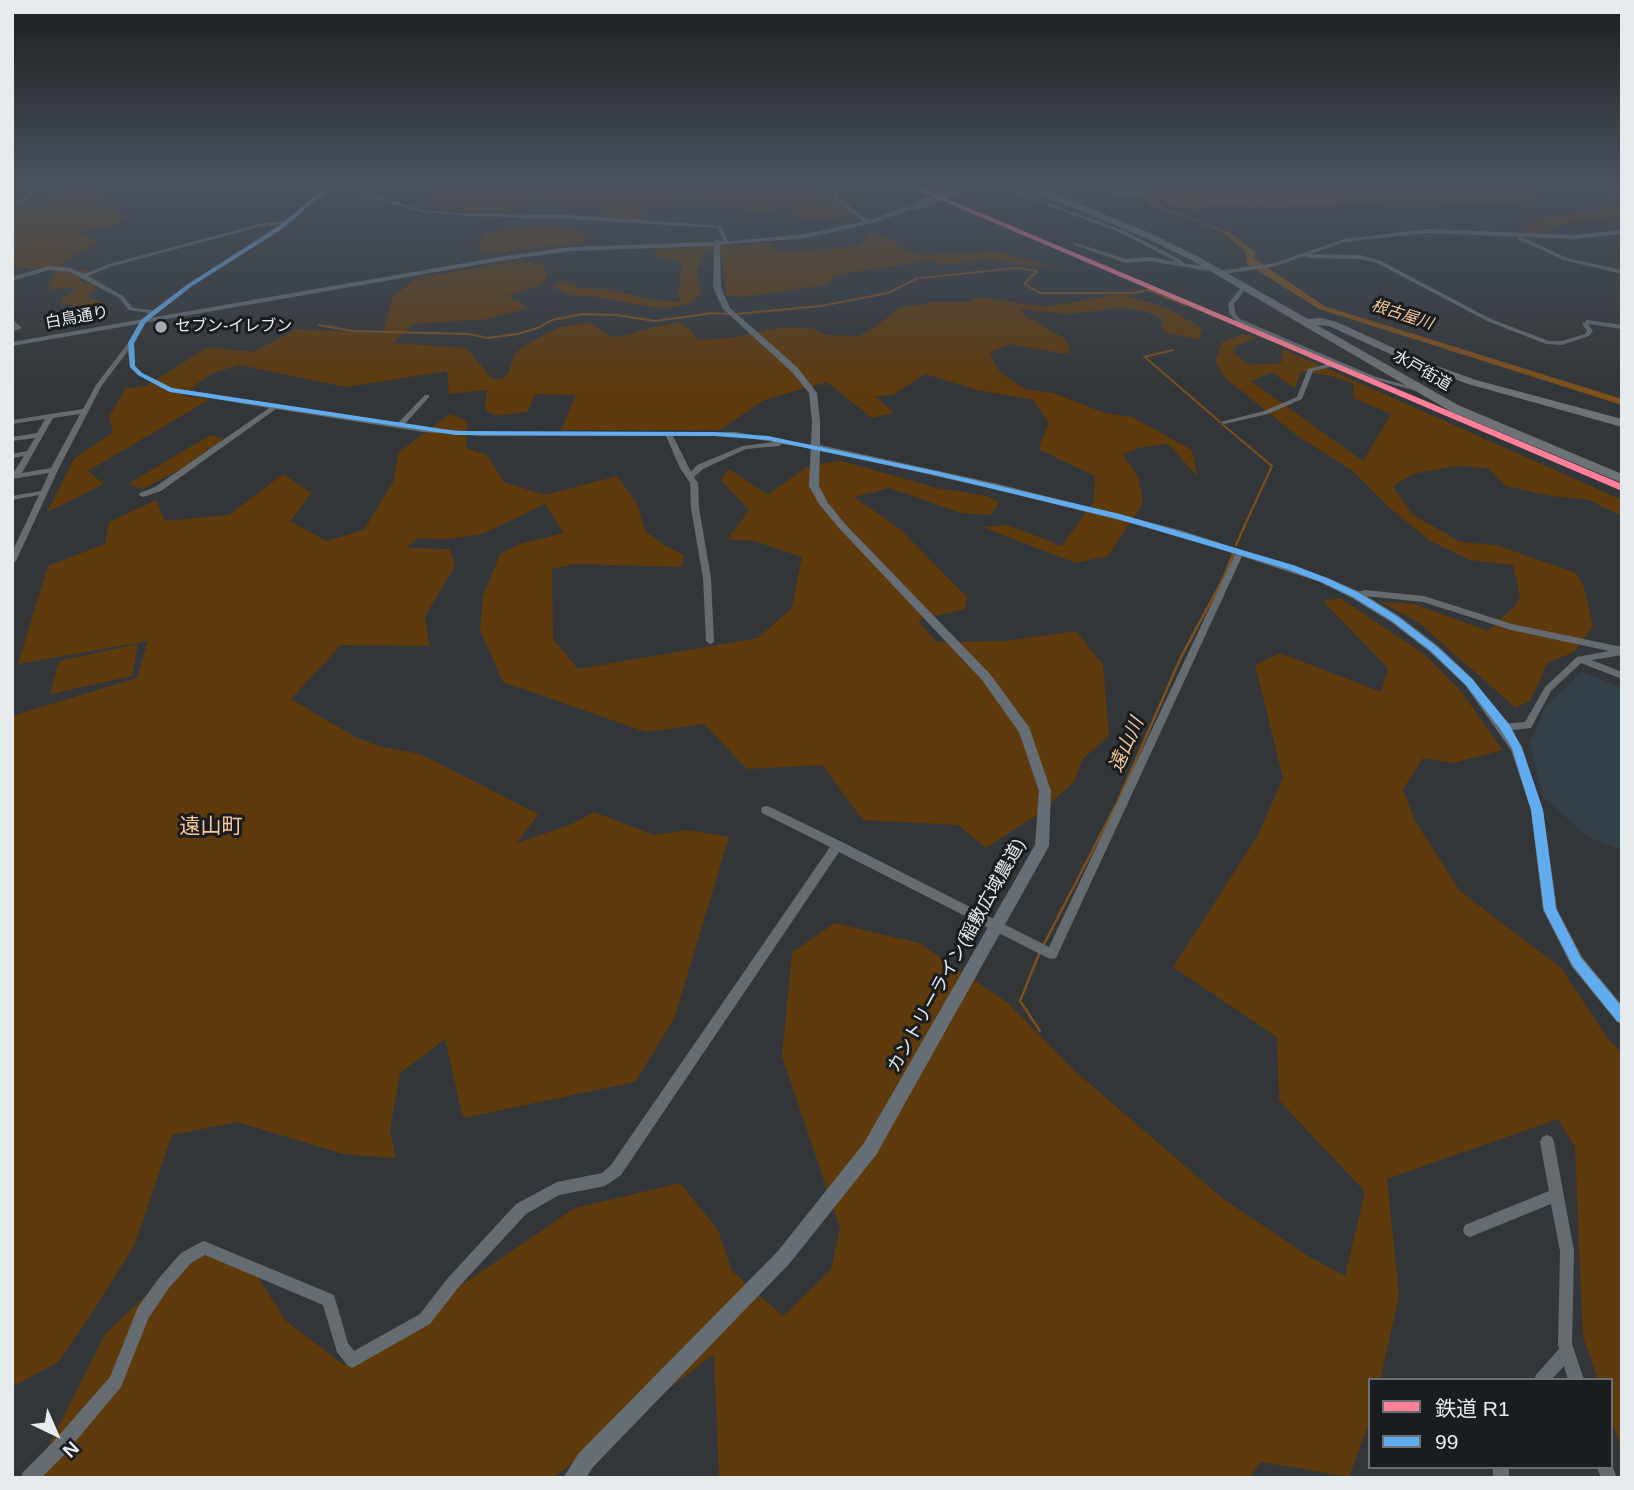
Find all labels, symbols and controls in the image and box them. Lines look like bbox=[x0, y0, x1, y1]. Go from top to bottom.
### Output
water label: 根古屋川 bbox=[1369, 296, 1435, 334]
street label: 白鳥通り bbox=[44, 303, 110, 333]
place label: セブン-イレブン bbox=[175, 317, 292, 337]
marker: セブン-イレブン bbox=[153, 319, 169, 335]
street label: 水戸街道 bbox=[1389, 347, 1455, 395]
water label: 遠山川 bbox=[1105, 714, 1149, 776]
district label: 遠山町 bbox=[180, 814, 242, 840]
street label: カントリーライン(稲敷広域農道) bbox=[884, 835, 1030, 1077]
legend bbox=[1368, 1378, 1613, 1469]
text: 鉄道 R1 bbox=[1435, 1397, 1510, 1420]
north arrow bbox=[21, 1399, 91, 1469]
text: 99 bbox=[1435, 1430, 1458, 1453]
text: N bbox=[59, 1437, 83, 1462]

